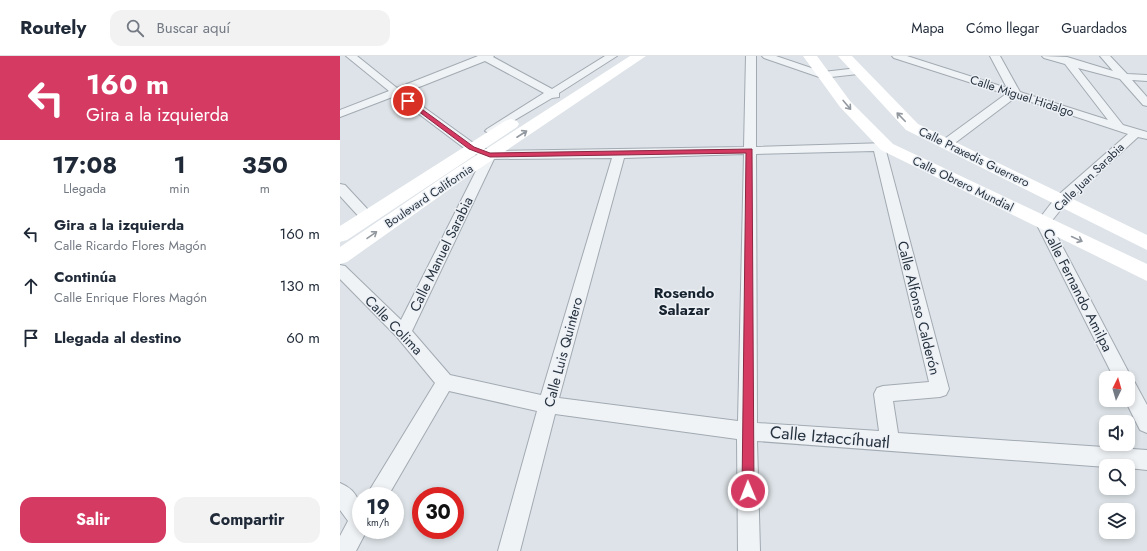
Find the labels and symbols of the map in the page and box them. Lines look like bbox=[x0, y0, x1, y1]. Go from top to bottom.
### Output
street label: Calle Miguel Hidalgo bbox=[968, 71, 1077, 121]
pin bbox=[391, 84, 425, 118]
one-way arrow bbox=[842, 100, 851, 111]
one-way arrow bbox=[897, 112, 906, 122]
street label: Calle Praxedis Guerrero bbox=[915, 122, 1033, 192]
one-way arrow bbox=[516, 129, 528, 137]
street label: Calle Juan Sarabia bbox=[1050, 138, 1129, 215]
street label: Calle Obrero Mundial bbox=[909, 152, 1017, 216]
street label: Boulevard California bbox=[381, 160, 477, 232]
street label: Calle Manuel Sarabia bbox=[404, 193, 478, 315]
street label: Calle Fernando Amilpa bbox=[1038, 225, 1118, 355]
one-way arrow bbox=[366, 231, 377, 239]
one-way arrow bbox=[1071, 236, 1083, 244]
street label: Calle Alfonso Calderón bbox=[893, 239, 945, 377]
district label: Rosendo Salazar bbox=[654, 282, 715, 321]
street label: Calle Colima bbox=[360, 291, 428, 359]
street label: Calle Luis Quintero bbox=[539, 294, 587, 409]
north arrow bbox=[1099, 371, 1135, 407]
street label: Calle Iztaccíhuatl bbox=[769, 420, 891, 454]
position arrow bbox=[727, 470, 769, 512]
speed limit sign: 30 bbox=[412, 487, 464, 539]

